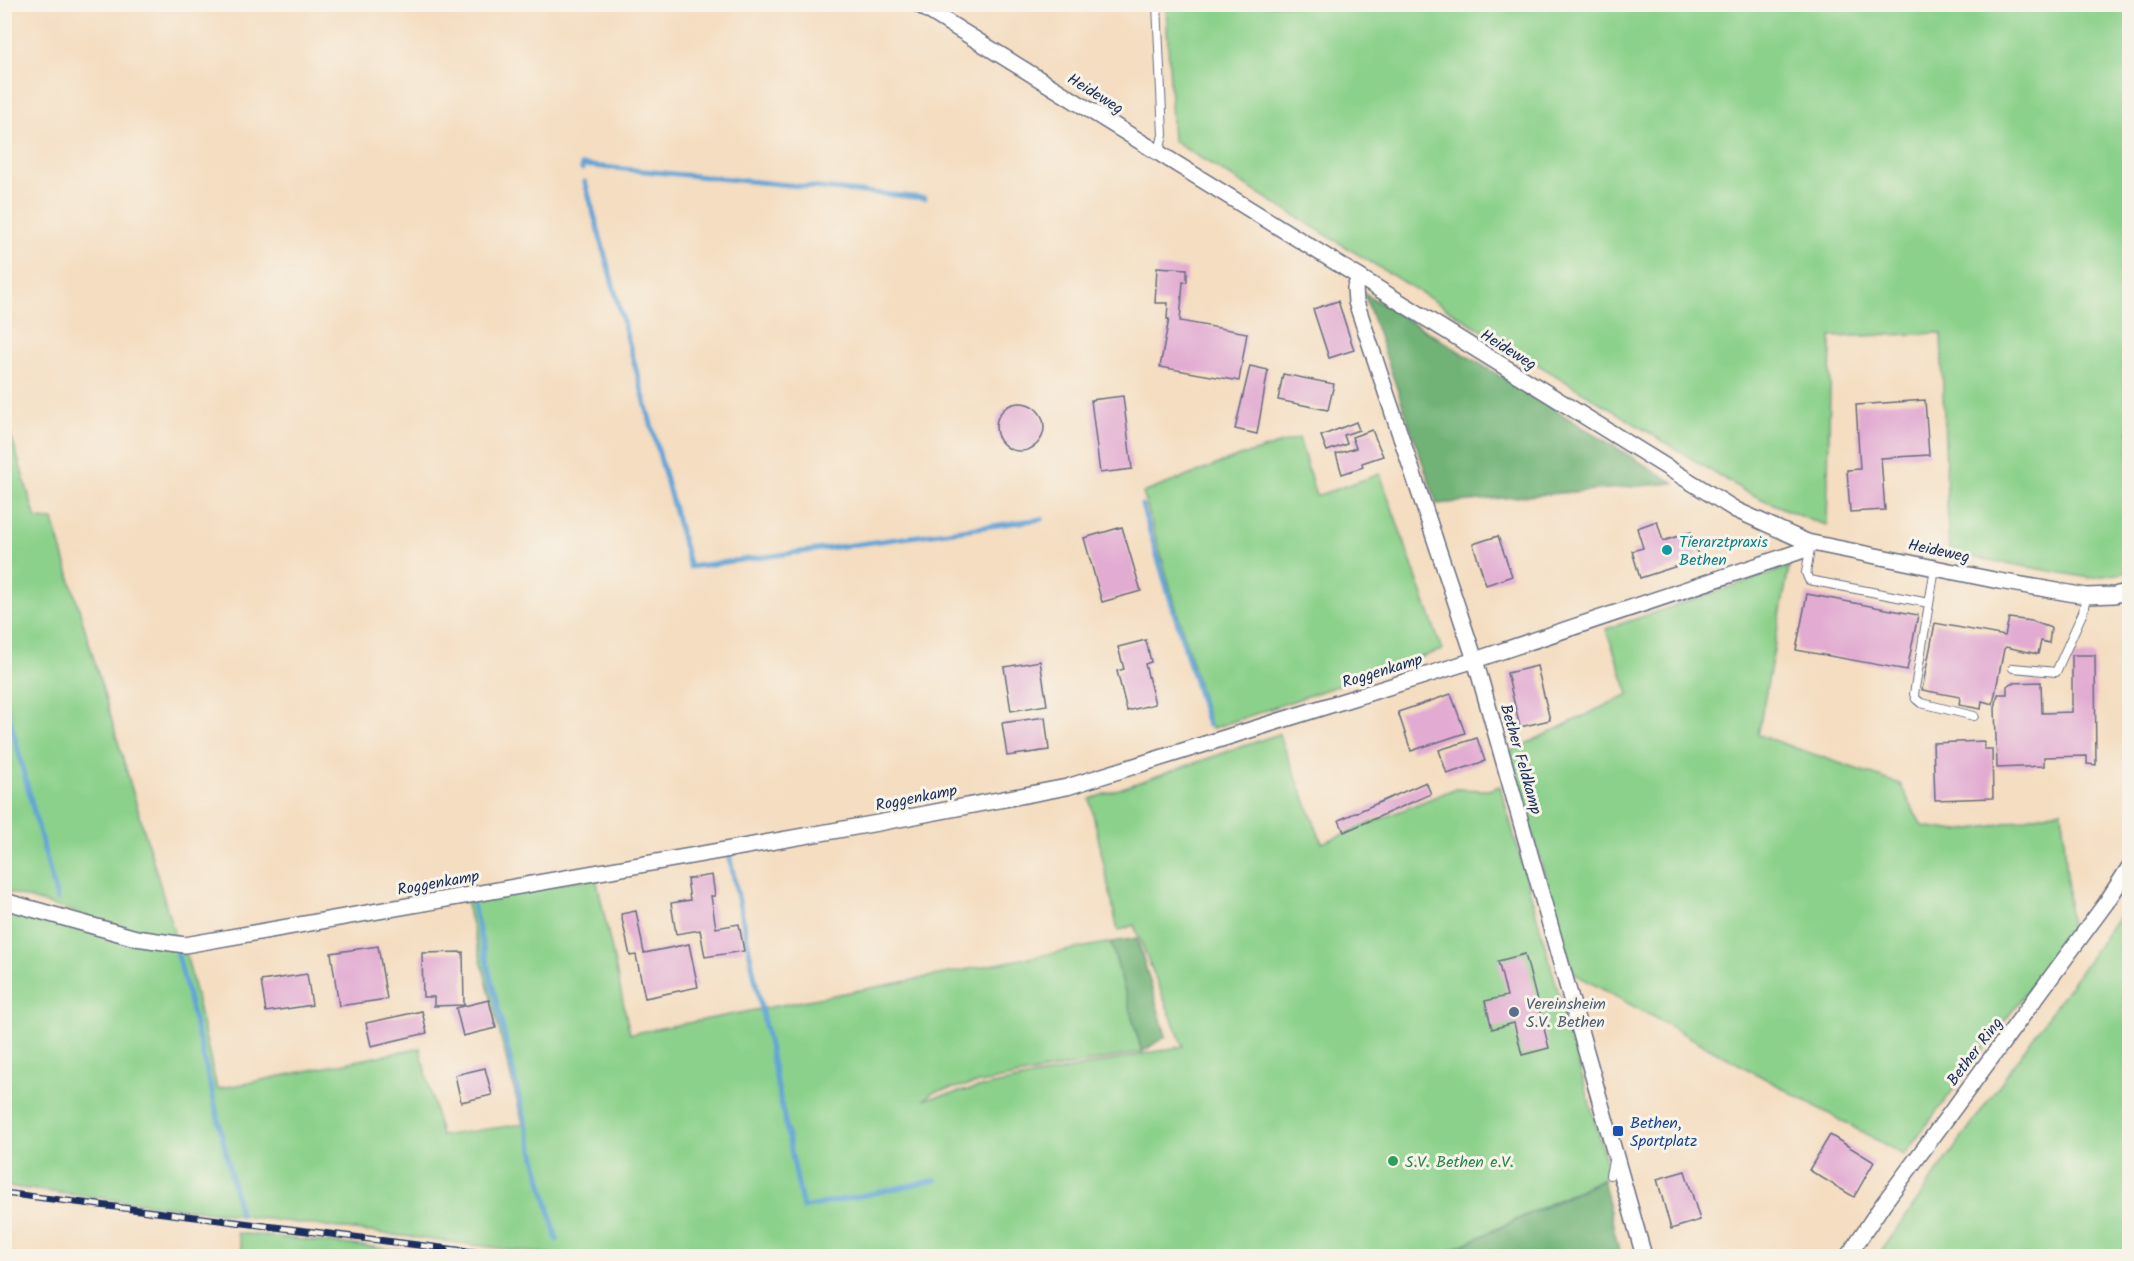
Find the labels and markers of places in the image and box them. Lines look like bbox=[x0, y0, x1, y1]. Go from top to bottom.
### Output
place label: Tierarztpraxis Bethen bbox=[1679, 530, 1768, 573]
marker: Tierarztpraxis Bethen bbox=[1660, 543, 1674, 557]
place label: Vereinsheim S.V. Bethen bbox=[1526, 992, 1606, 1035]
marker: Vereinsheim S.V. Bethen bbox=[1507, 1005, 1521, 1019]
place label: Bethen, Sportplatz bbox=[1630, 1111, 1697, 1154]
marker: Bethen, Sportplatz bbox=[1611, 1124, 1625, 1138]
place label: S.V. Bethen e.V. bbox=[1405, 1150, 1514, 1175]
marker: S.V. Bethen e.V. bbox=[1386, 1154, 1400, 1168]

